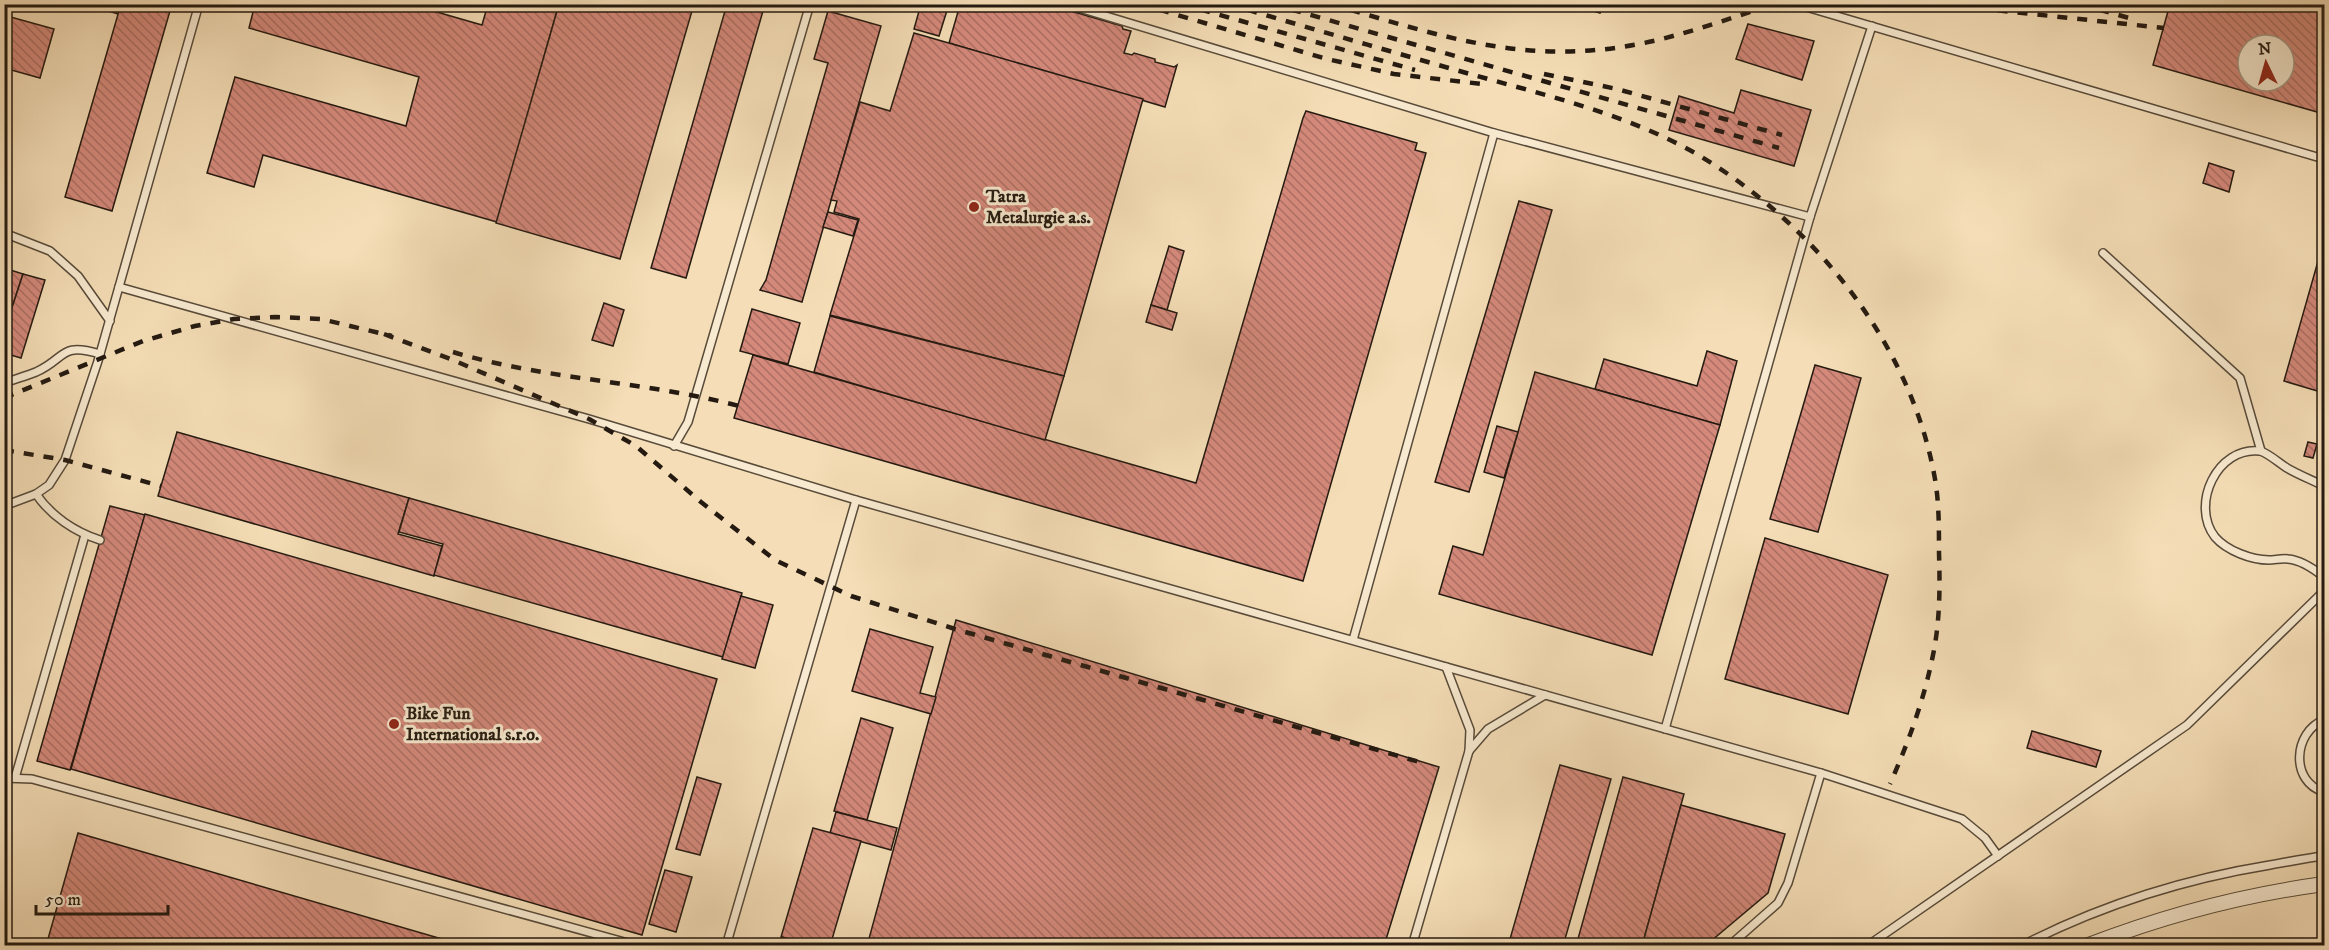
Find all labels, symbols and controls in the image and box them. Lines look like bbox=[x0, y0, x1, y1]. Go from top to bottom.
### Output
north arrow bbox=[2236, 33, 2296, 93]
text: N bbox=[2257, 39, 2272, 60]
place label: Tatra Metalurgie a.s. bbox=[985, 186, 1091, 229]
marker: Tatra Metalurgie a.s. bbox=[967, 200, 981, 214]
place label: Bike Fun International s.r.o. bbox=[406, 703, 539, 746]
marker: Bike Fun International s.r.o. bbox=[387, 717, 401, 731]
scale bar bbox=[36, 878, 168, 916]
text: 50 m bbox=[45, 889, 81, 911]

